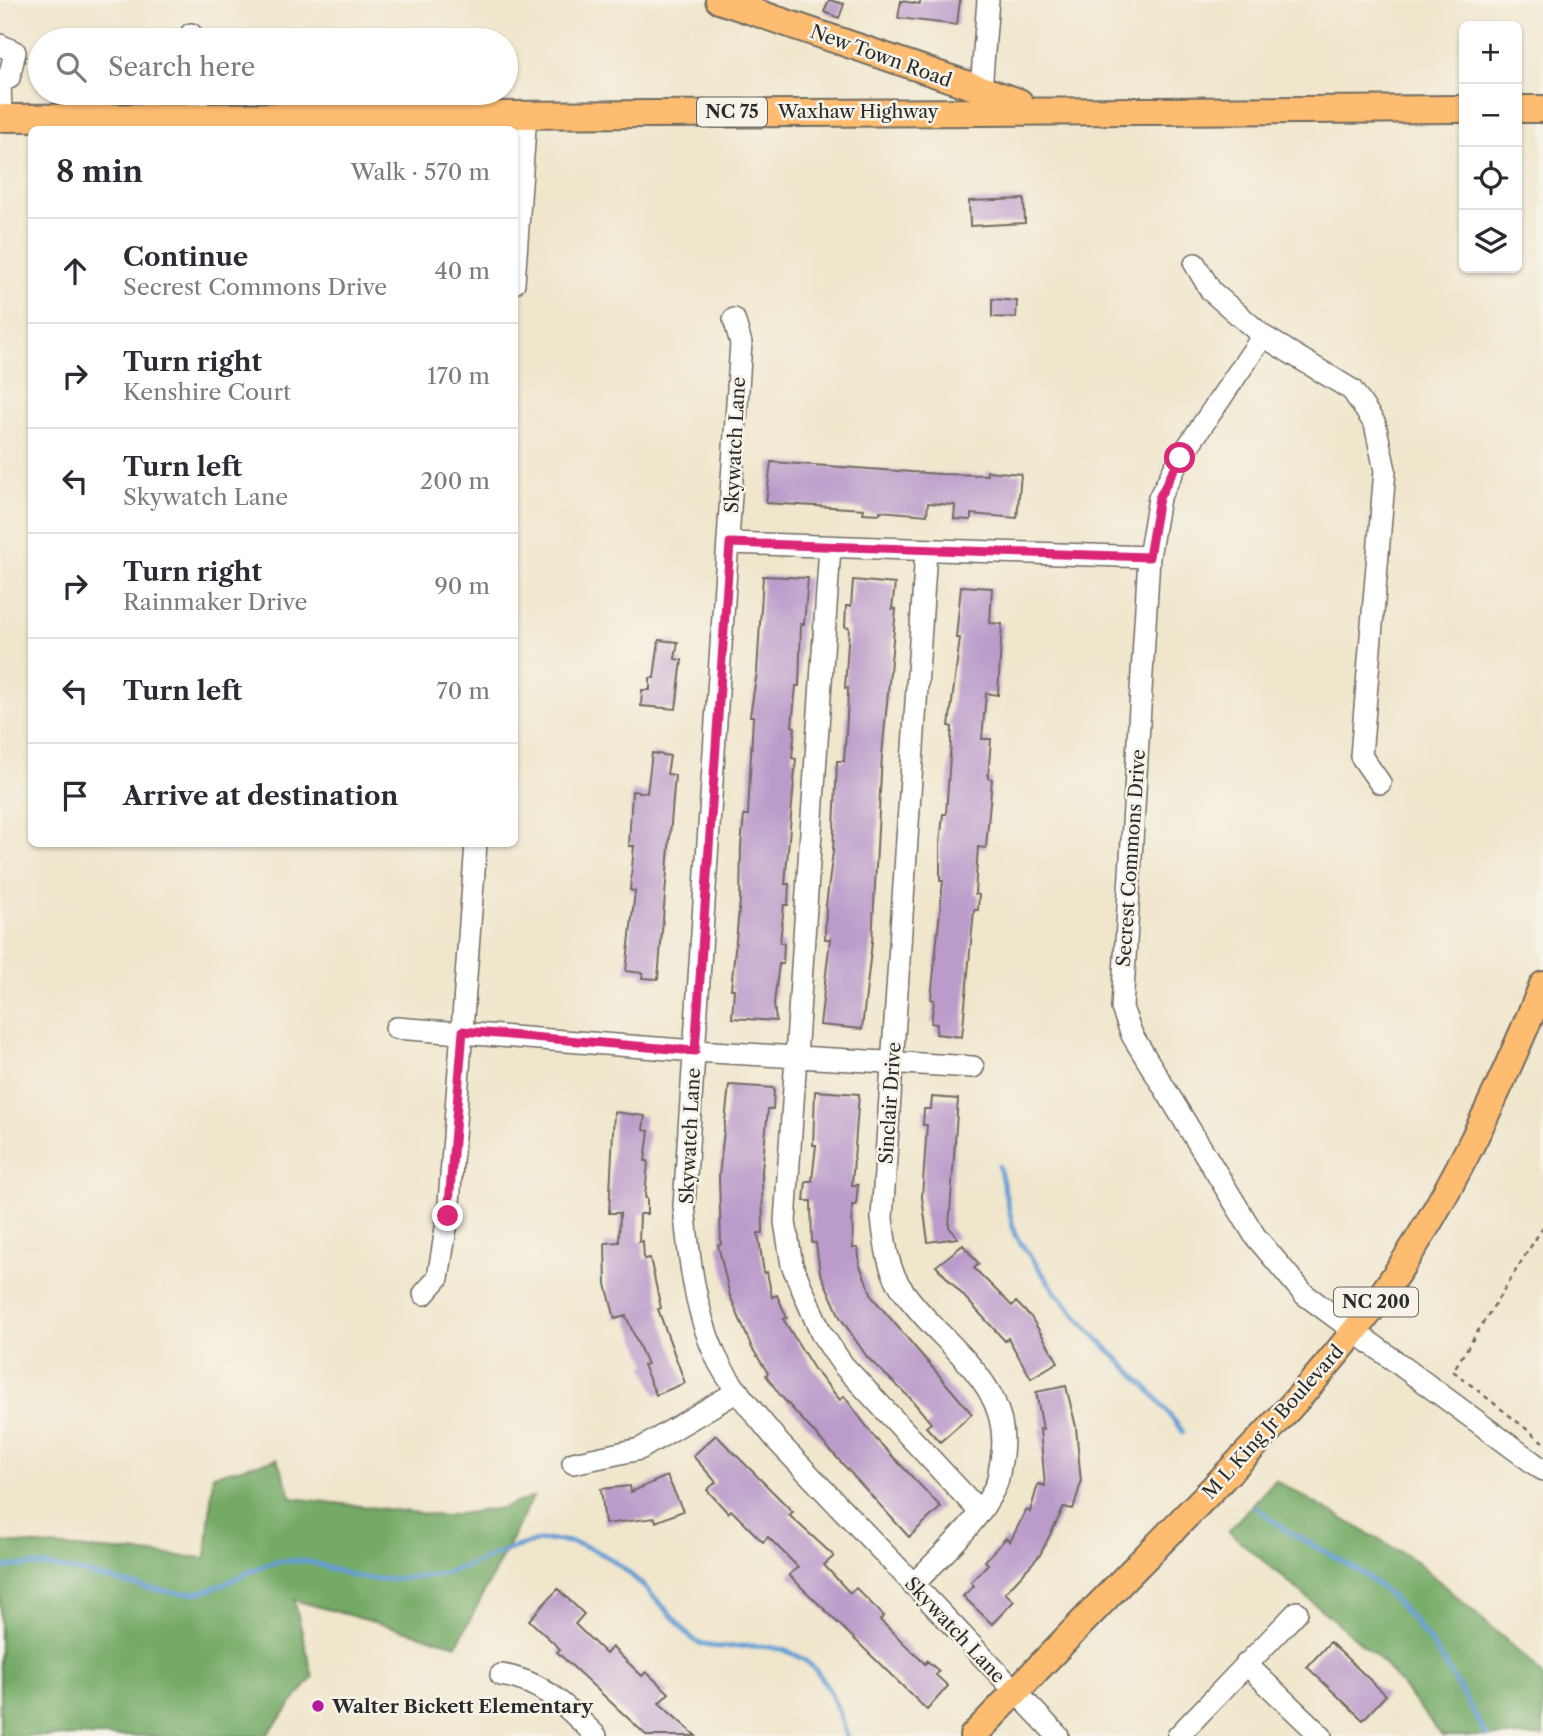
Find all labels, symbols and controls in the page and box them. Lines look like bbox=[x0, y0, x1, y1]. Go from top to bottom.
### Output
street label: New Town Road bbox=[807, 20, 955, 92]
map controls bbox=[1459, 21, 1522, 273]
button: + bbox=[1459, 21, 1522, 84]
search box bbox=[28, 28, 518, 105]
icon: search bbox=[52, 48, 90, 86]
text: Search here bbox=[108, 51, 255, 83]
button: − bbox=[1459, 84, 1522, 147]
road number: NC 75 bbox=[697, 98, 767, 127]
street label: Waxhaw Highway bbox=[777, 100, 939, 123]
button: locate bbox=[1459, 147, 1522, 210]
text: 8 min bbox=[56, 153, 143, 190]
text: Walk · 570 m bbox=[350, 158, 490, 186]
button: layers bbox=[1459, 210, 1522, 273]
text: Continue bbox=[123, 241, 248, 273]
icon: ahead bbox=[56, 252, 94, 290]
text: 40 m bbox=[435, 257, 490, 285]
text: Secrest Commons Drive bbox=[123, 273, 387, 301]
text: Turn right bbox=[123, 346, 262, 378]
icon: right bbox=[56, 357, 94, 395]
text: 170 m bbox=[427, 362, 490, 390]
street label: Skywatch Lane bbox=[720, 376, 750, 514]
text: Kenshire Court bbox=[123, 378, 291, 406]
route start bbox=[1164, 442, 1195, 473]
text: Turn left bbox=[123, 451, 242, 483]
icon: left bbox=[56, 462, 94, 500]
text: 200 m bbox=[420, 467, 490, 495]
text: Skywatch Lane bbox=[123, 483, 288, 511]
text: Turn right bbox=[123, 556, 262, 588]
icon: right bbox=[56, 567, 94, 605]
text: 90 m bbox=[434, 572, 490, 600]
text: Rainmaker Drive bbox=[123, 588, 307, 616]
icon: left bbox=[56, 672, 94, 710]
text: Turn left bbox=[123, 675, 242, 707]
text: 70 m bbox=[437, 677, 490, 705]
street label: Secrest Commons Drive bbox=[1112, 748, 1150, 968]
icon: arrive bbox=[56, 777, 94, 815]
text: Arrive at destination bbox=[123, 780, 398, 812]
street label: Sinclair Drive bbox=[874, 1041, 906, 1165]
street label: Skywatch Lane bbox=[675, 1067, 705, 1205]
route end bbox=[432, 1200, 463, 1231]
road number: NC 200 bbox=[1334, 1288, 1418, 1316]
street label: M L King Jr Boulevard bbox=[1198, 1340, 1349, 1504]
street label: Skywatch Lane bbox=[900, 1572, 1010, 1688]
place label: Walter Bickett Elementary bbox=[331, 1695, 594, 1718]
marker: Walter Bickett Elementary bbox=[310, 1698, 326, 1714]

